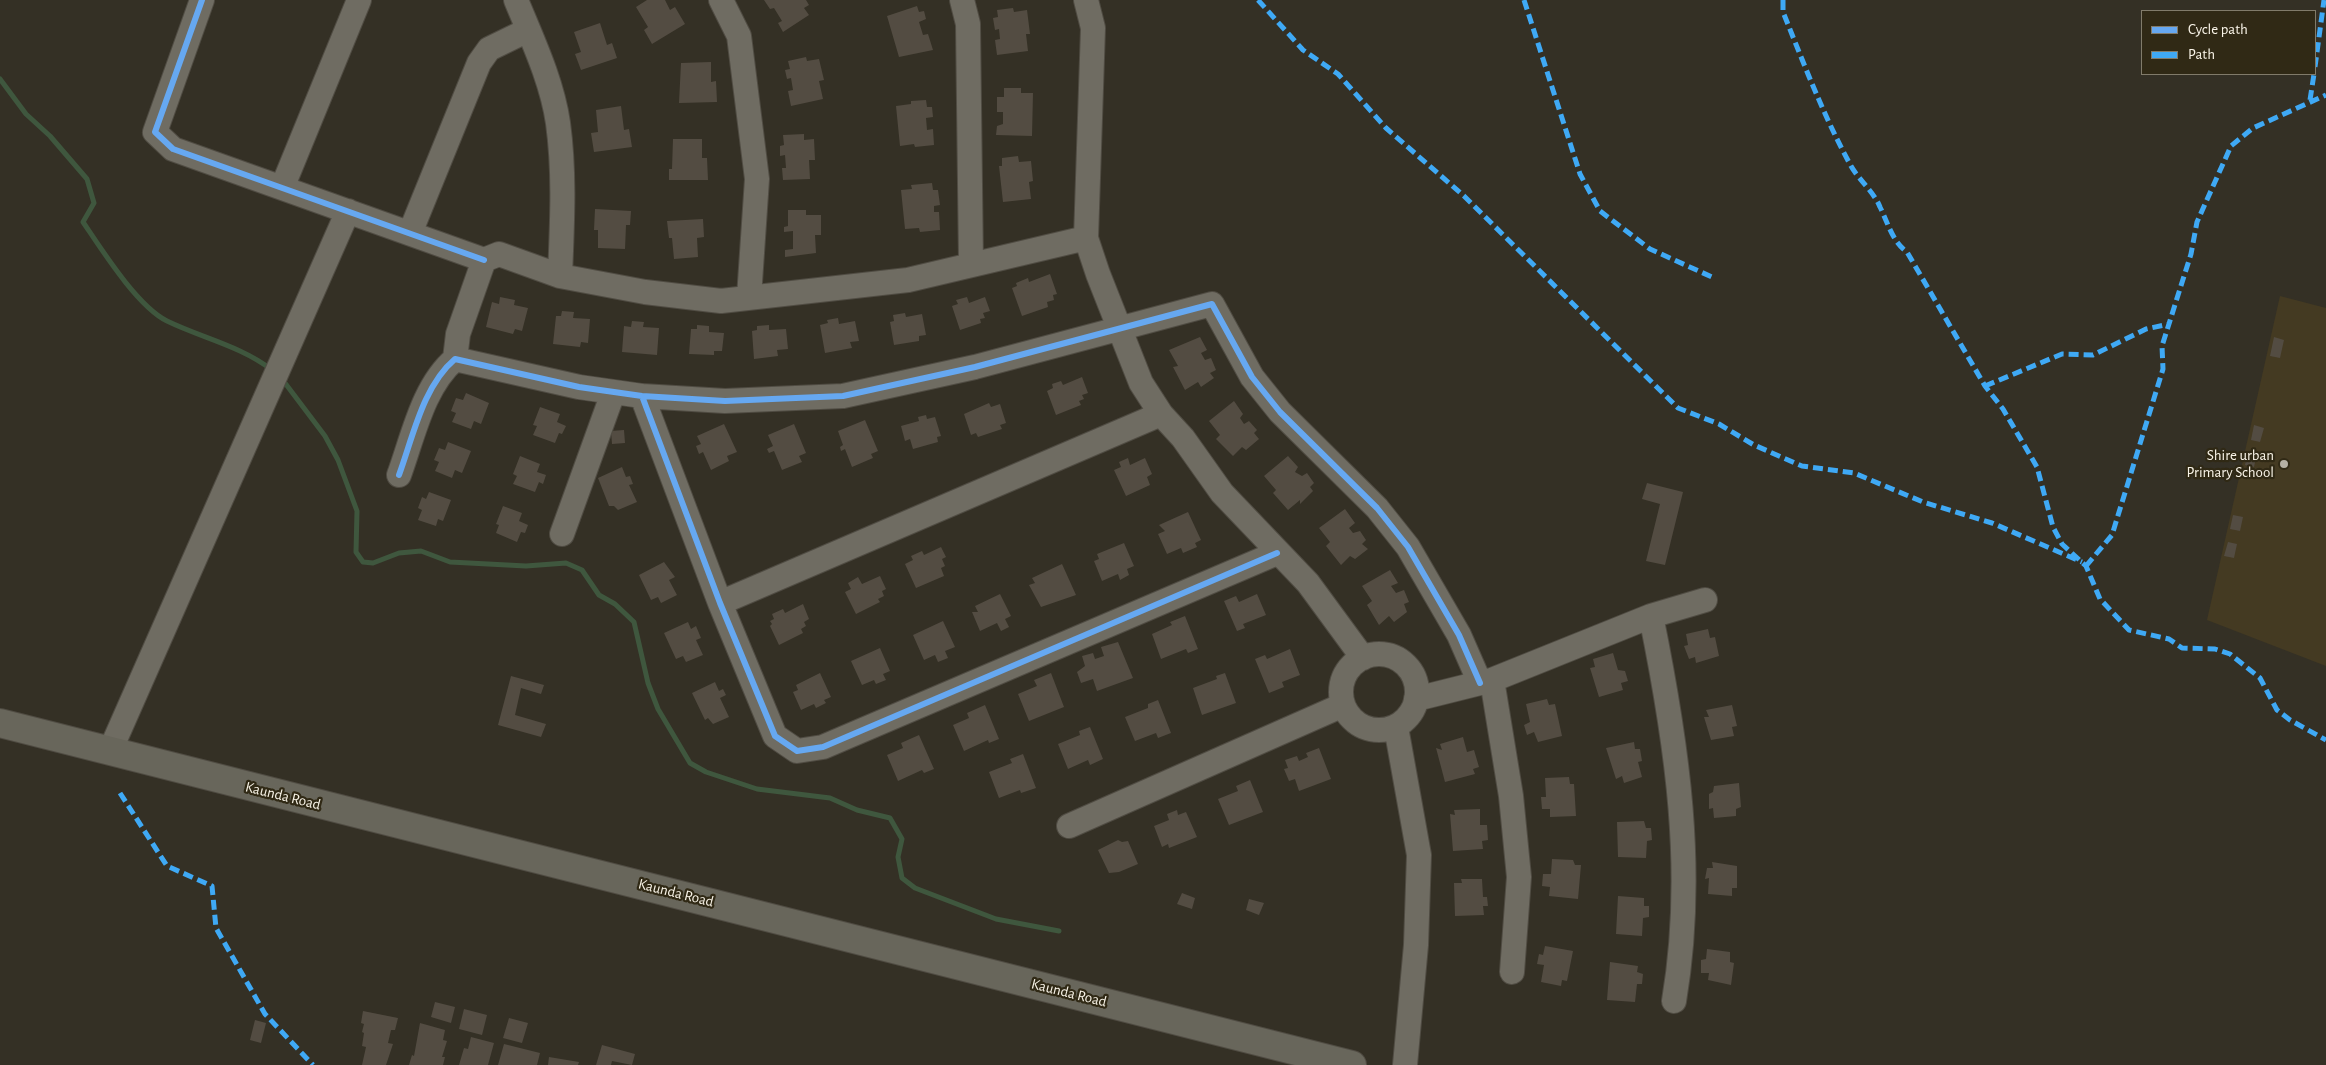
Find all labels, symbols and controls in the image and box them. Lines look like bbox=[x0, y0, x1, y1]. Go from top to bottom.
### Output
legend bbox=[2141, 10, 2316, 75]
text: Cycle path bbox=[2188, 22, 2248, 37]
text: Path bbox=[2188, 47, 2215, 62]
place label: Shire urban Primary School bbox=[2186, 446, 2274, 481]
marker: Shire urban Primary School bbox=[2278, 458, 2290, 470]
street label: Kaunda Road bbox=[243, 778, 323, 814]
street label: Kaunda Road bbox=[636, 875, 716, 911]
street label: Kaunda Road bbox=[1029, 975, 1109, 1011]

